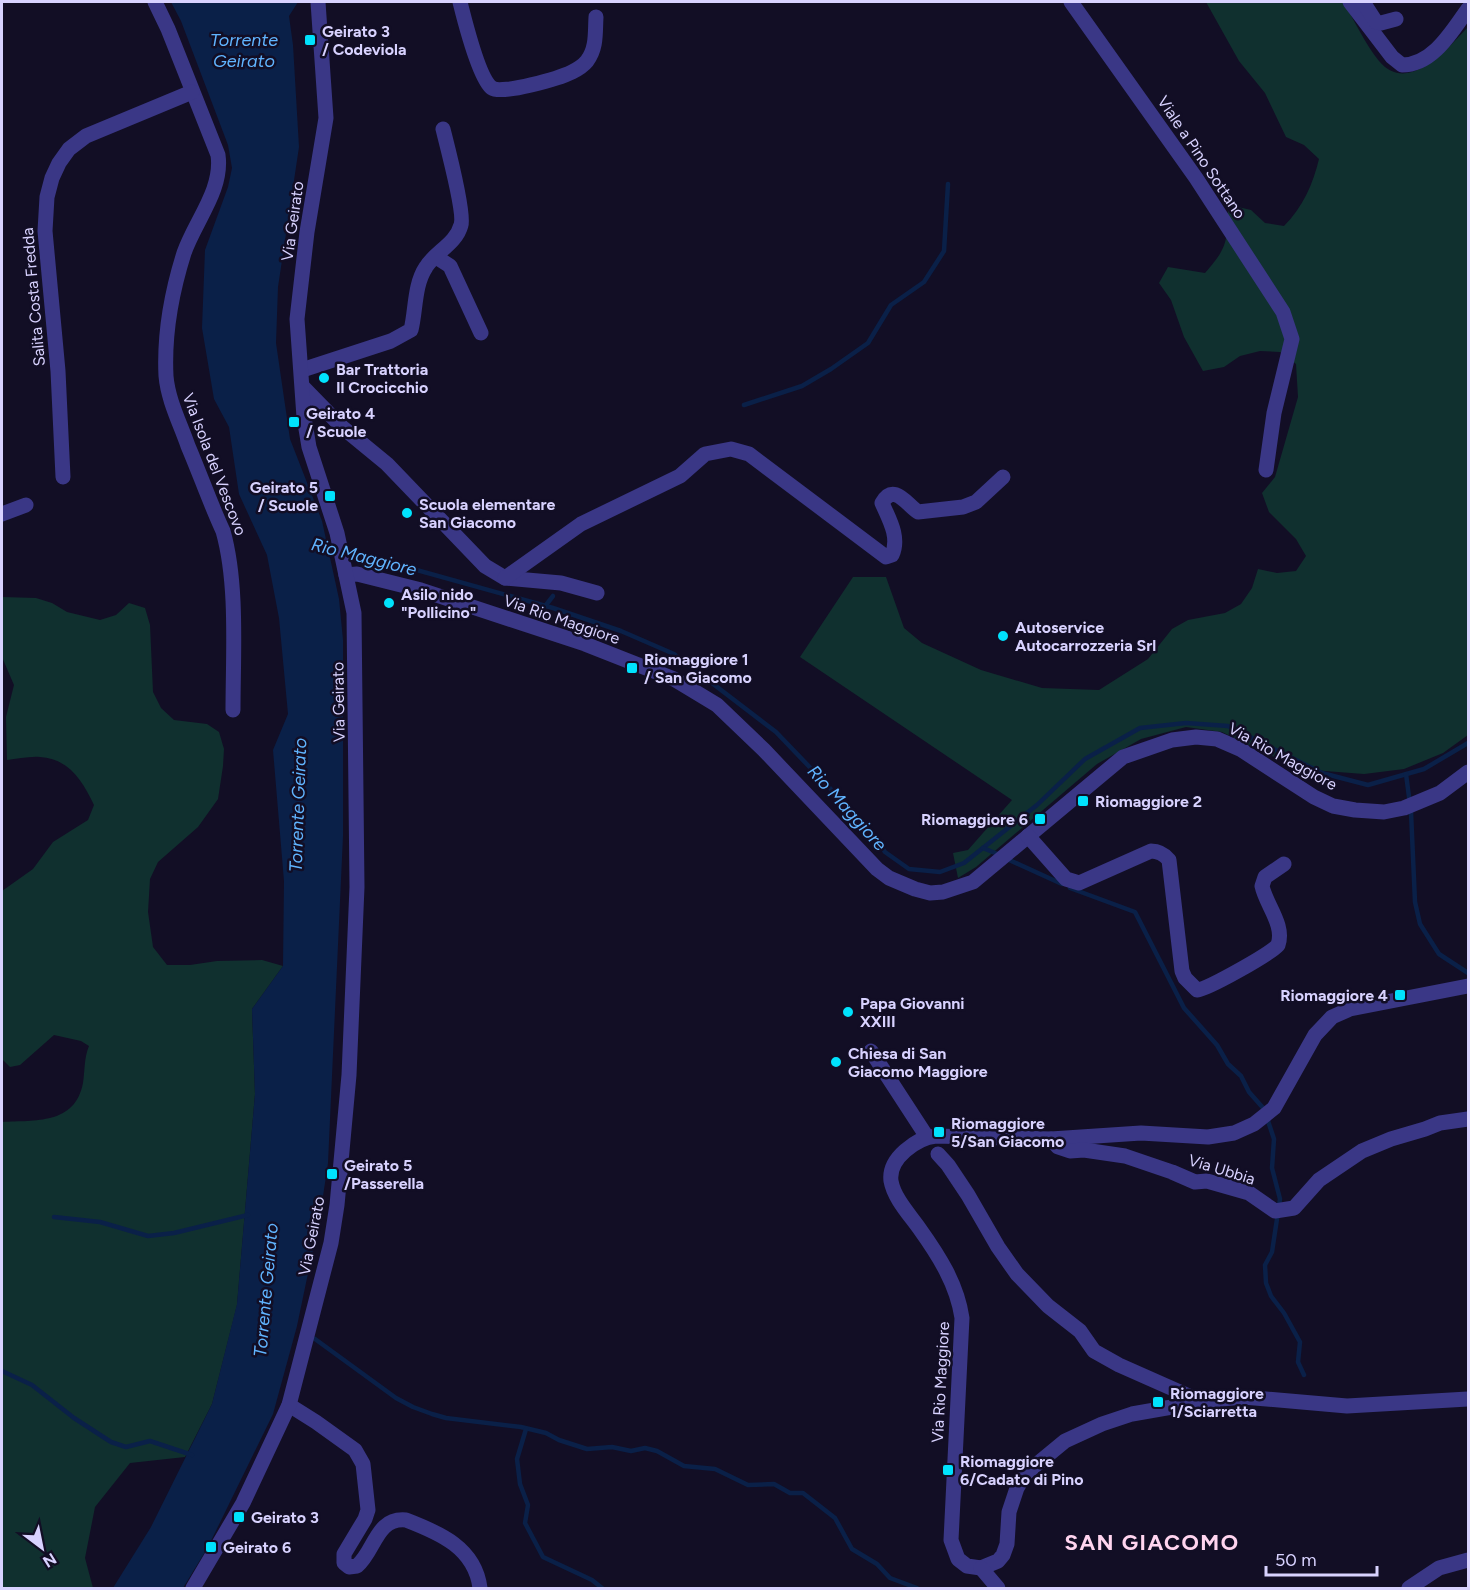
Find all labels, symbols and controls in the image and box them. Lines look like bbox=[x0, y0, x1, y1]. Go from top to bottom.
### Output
place label: Geirato 3 / Codeviola bbox=[322, 22, 407, 59]
water label: Torrente Geirato bbox=[210, 29, 278, 72]
marker: Geirato 3 / Codeviola bbox=[303, 33, 317, 47]
street label: Viale a Pino Sottano bbox=[1153, 92, 1250, 222]
street label: Via Geirato bbox=[277, 180, 307, 262]
street label: Salita Costa Fredda bbox=[18, 227, 49, 367]
place label: Bar Trattoria Il Crocicchio bbox=[336, 360, 428, 397]
marker: Bar Trattoria Il Crocicchio bbox=[317, 371, 331, 385]
street label: Via Isola del Vescovo bbox=[179, 390, 250, 538]
place label: Geirato 4 / Scuole bbox=[306, 404, 375, 441]
marker: Geirato 4 / Scuole bbox=[287, 415, 301, 429]
place label: Geirato 5 / Scuole bbox=[250, 478, 318, 515]
marker: Geirato 5 / Scuole bbox=[323, 489, 337, 503]
place label: Scuola elementare San Giacomo bbox=[419, 495, 556, 532]
marker: Scuola elementare San Giacomo bbox=[400, 506, 414, 520]
water label: Rio Maggiore bbox=[309, 533, 419, 581]
place label: Asilo nido "Pollicino" bbox=[401, 585, 476, 622]
street label: Via Rio Maggiore bbox=[501, 591, 623, 648]
marker: Asilo nido "Pollicino" bbox=[382, 596, 396, 610]
place label: Autoservice Autocarrozzeria Srl bbox=[1015, 618, 1156, 655]
marker: Autoservice Autocarrozzeria Srl bbox=[996, 629, 1010, 643]
place label: Riomaggiore 1 / San Giacomo bbox=[644, 650, 752, 687]
marker: Riomaggiore 1 / San Giacomo bbox=[625, 661, 639, 675]
street label: Via Geirato bbox=[328, 662, 349, 742]
street label: Via Rio Maggiore bbox=[1225, 719, 1341, 794]
water label: Torrente Geirato bbox=[285, 737, 311, 873]
water label: Rio Maggiore bbox=[803, 761, 891, 856]
place label: Riomaggiore 2 bbox=[1095, 792, 1202, 811]
marker: Riomaggiore 2 bbox=[1076, 794, 1090, 808]
place label: Riomaggiore 6 bbox=[921, 810, 1028, 829]
marker: Riomaggiore 6 bbox=[1033, 812, 1047, 826]
place label: Riomaggiore 4 bbox=[1280, 986, 1388, 1005]
marker: Riomaggiore 4 bbox=[1393, 988, 1407, 1002]
place label: Papa Giovanni XXIII bbox=[860, 994, 965, 1031]
marker: Papa Giovanni XXIII bbox=[841, 1005, 855, 1019]
place label: Chiesa di San Giacomo Maggiore bbox=[848, 1044, 988, 1081]
marker: Chiesa di San Giacomo Maggiore bbox=[829, 1055, 843, 1069]
place label: Riomaggiore 5/San Giacomo bbox=[951, 1114, 1064, 1151]
marker: Riomaggiore 5/San Giacomo bbox=[932, 1125, 946, 1139]
street label: Via Ubbia bbox=[1186, 1150, 1258, 1189]
place label: Geirato 5 /Passerella bbox=[344, 1156, 424, 1193]
marker: Geirato 5 /Passerella bbox=[325, 1167, 339, 1181]
street label: Via Geirato bbox=[294, 1195, 328, 1277]
water label: Torrente Geirato bbox=[249, 1222, 283, 1358]
street label: Via Rio Maggiore bbox=[928, 1321, 953, 1443]
place label: Riomaggiore 1/Sciarretta bbox=[1170, 1384, 1264, 1421]
marker: Riomaggiore 1/Sciarretta bbox=[1151, 1395, 1165, 1409]
place label: Riomaggiore 6/Cadato di Pino bbox=[960, 1452, 1084, 1489]
marker: Riomaggiore 6/Cadato di Pino bbox=[941, 1463, 955, 1477]
place label: Geirato 3 bbox=[251, 1508, 319, 1527]
marker: Geirato 3 bbox=[232, 1510, 246, 1524]
north arrow bbox=[12, 1518, 72, 1578]
district label: SAN GIACOMO bbox=[1065, 1529, 1239, 1556]
place label: Geirato 6 bbox=[223, 1538, 291, 1557]
scale bar bbox=[1266, 1539, 1377, 1577]
marker: Geirato 6 bbox=[204, 1540, 218, 1554]
text: N bbox=[39, 1549, 60, 1572]
text: 50 m bbox=[1275, 1549, 1317, 1571]

